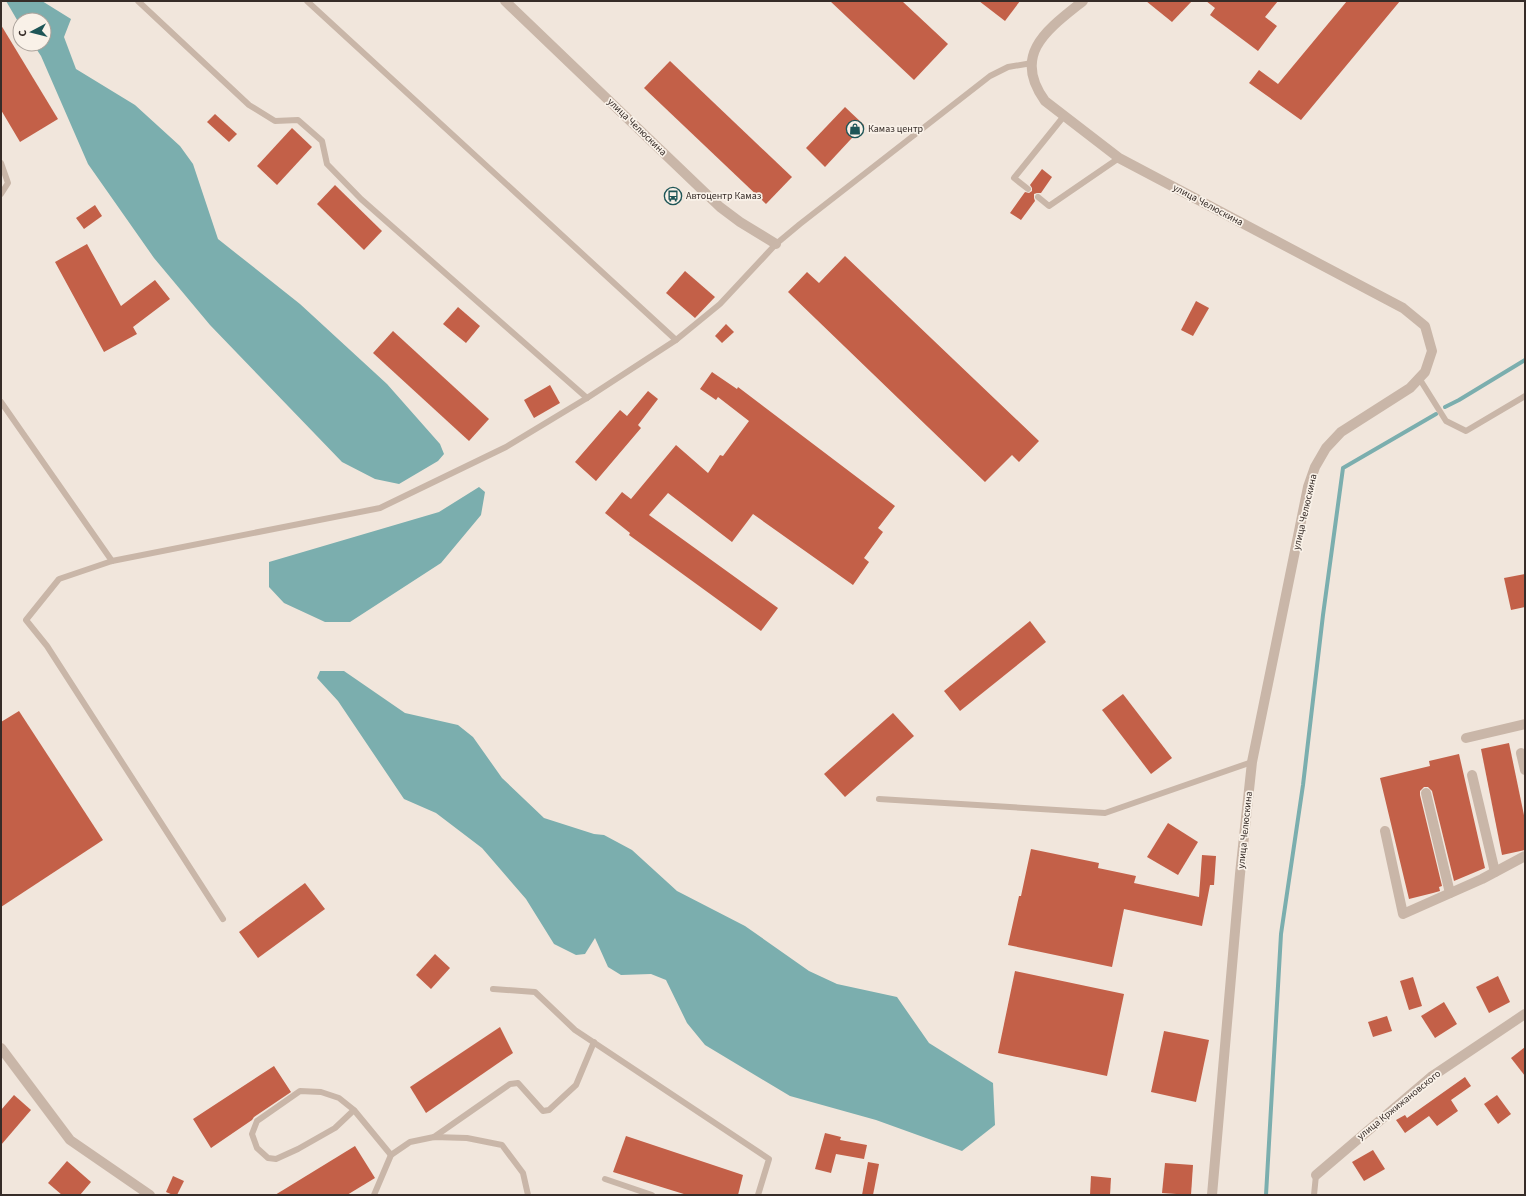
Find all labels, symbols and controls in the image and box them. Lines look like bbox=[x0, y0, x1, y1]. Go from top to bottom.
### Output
north arrow bbox=[12, 12, 52, 52]
text: С bbox=[15, 28, 30, 37]
street label: улица Челюскина bbox=[604, 95, 670, 159]
shop icon: Камаз центр bbox=[845, 119, 865, 139]
place label: Камаз центр bbox=[868, 122, 924, 136]
street label: улица Челюскина bbox=[1170, 181, 1246, 229]
bus stop icon: Автоцентр Камаз bbox=[663, 186, 683, 206]
place label: Автоцентр Камаз bbox=[686, 189, 762, 203]
street label: улица Челюскина bbox=[1289, 473, 1321, 551]
street label: улица Челюскина bbox=[1234, 791, 1256, 869]
street label: улица Кржижановского bbox=[1354, 1067, 1444, 1143]

